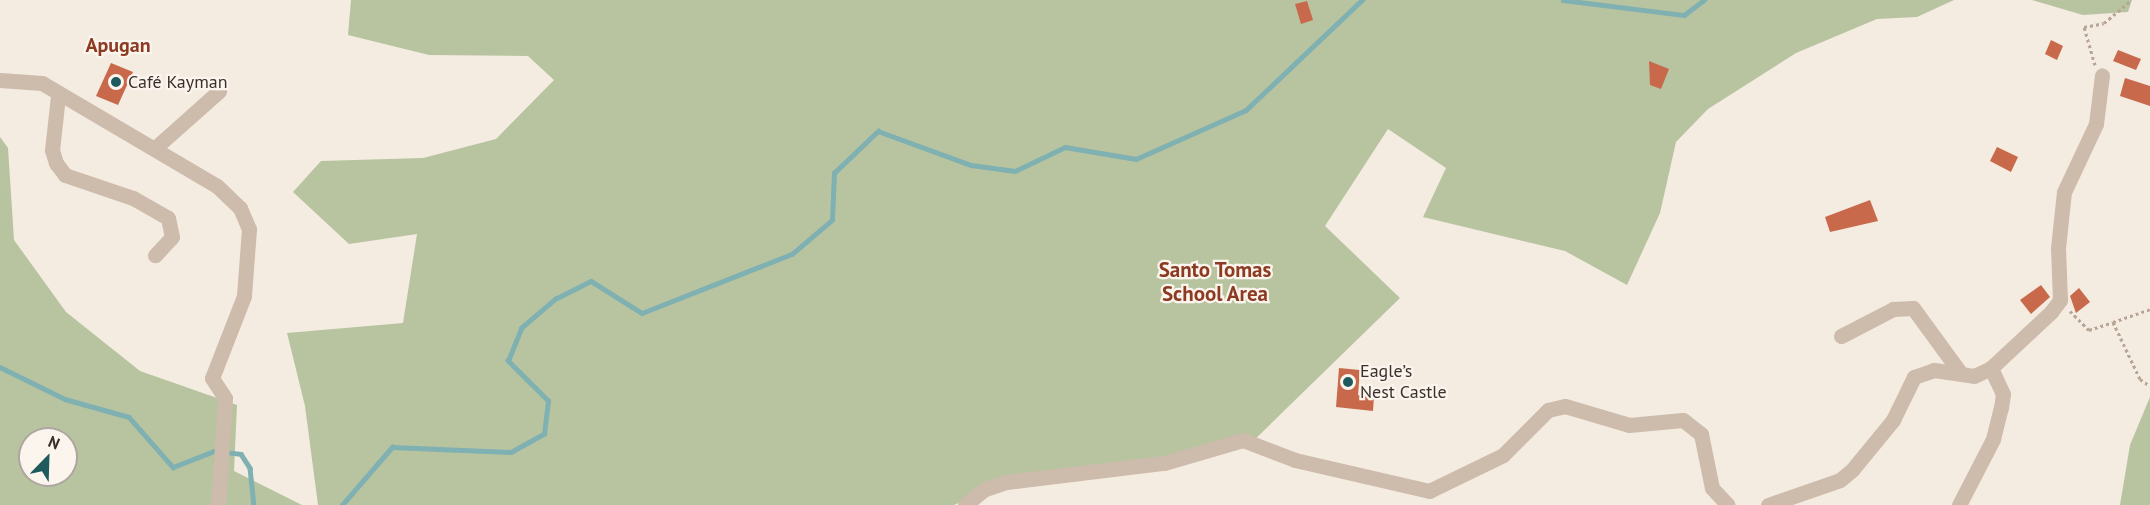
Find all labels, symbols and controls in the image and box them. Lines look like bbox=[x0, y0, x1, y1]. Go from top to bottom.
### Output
district label: Apugan bbox=[85, 33, 151, 57]
place label: Café Kayman bbox=[128, 71, 228, 93]
marker: Café Kayman bbox=[109, 75, 123, 89]
district label: Santo Tomas School Area bbox=[1158, 257, 1272, 307]
place label: Eagle’s Nest Castle bbox=[1360, 361, 1447, 404]
marker: Eagle’s Nest Castle bbox=[1341, 375, 1355, 389]
north arrow bbox=[18, 427, 78, 487]
text: N bbox=[45, 431, 63, 454]

